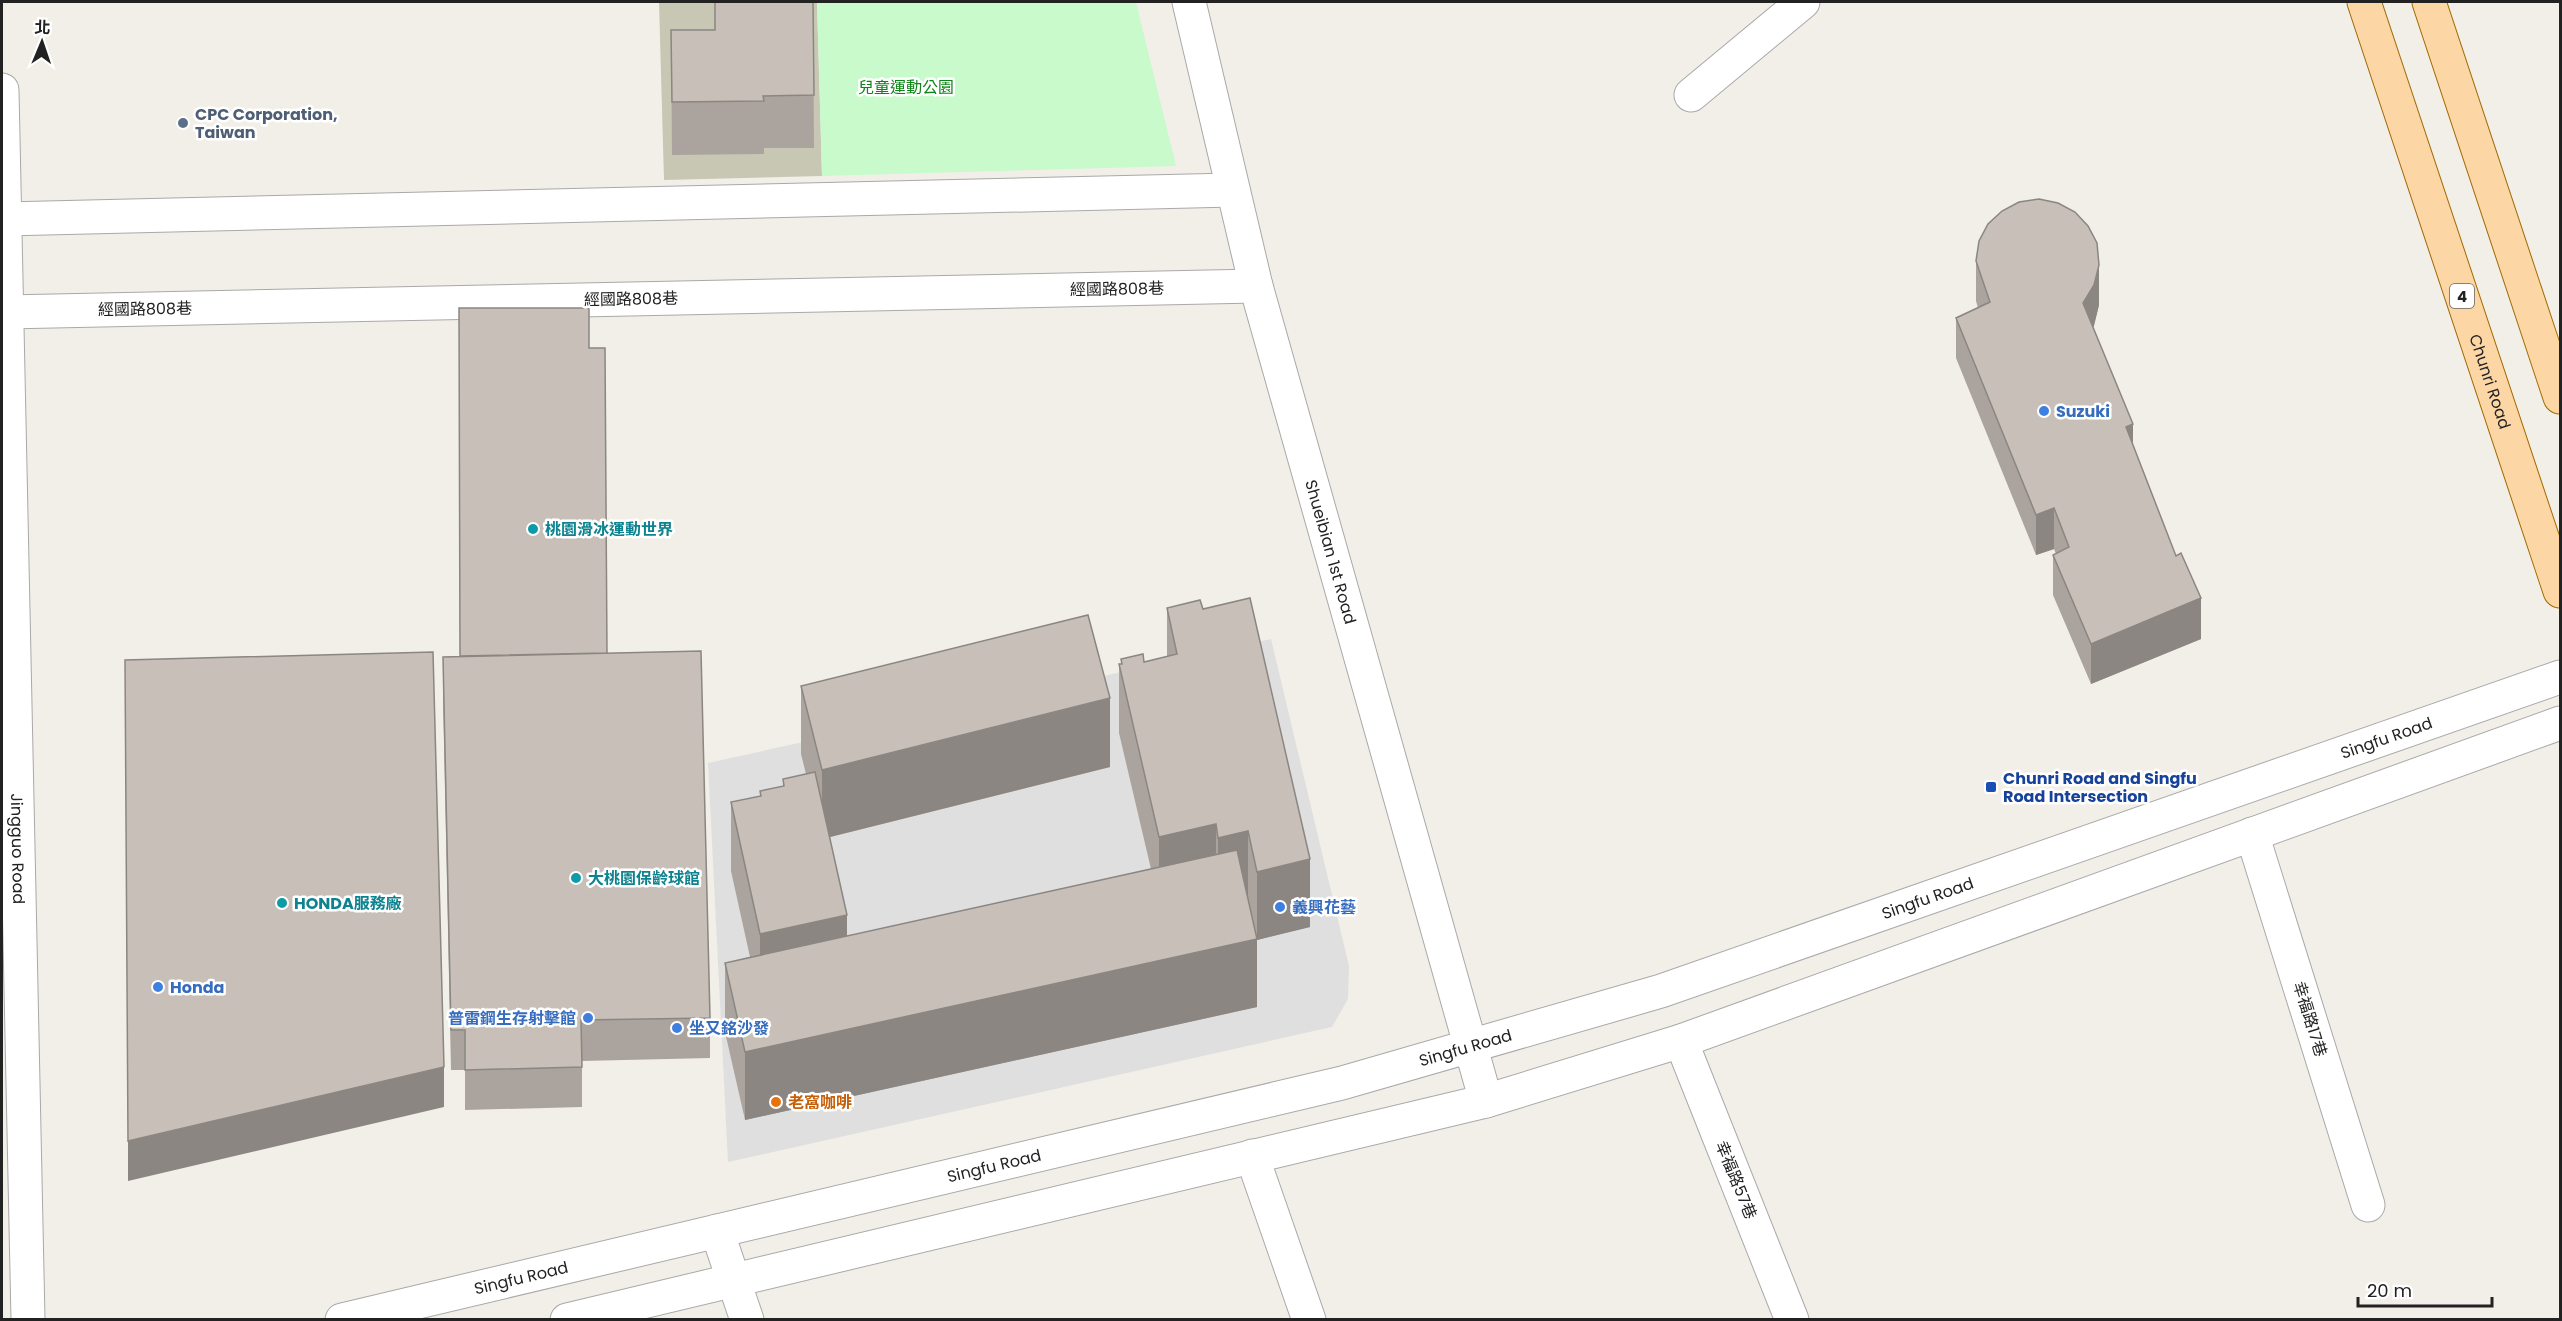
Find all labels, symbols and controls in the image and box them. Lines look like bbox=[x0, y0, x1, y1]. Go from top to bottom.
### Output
north arrow bbox=[12, 12, 72, 72]
text: 北 bbox=[34, 16, 51, 39]
park label: 兒童運動公園 bbox=[858, 76, 954, 99]
place label: CPC Corporation, Taiwan bbox=[195, 103, 338, 144]
marker: CPC Corporation, Taiwan bbox=[176, 116, 190, 130]
street label: 經國路808巷 bbox=[1070, 277, 1164, 301]
road number: 4 bbox=[2450, 284, 2474, 308]
street label: 經國路808巷 bbox=[584, 287, 678, 311]
street label: 經國路808巷 bbox=[98, 297, 192, 321]
street label: Chunri Road bbox=[2464, 331, 2517, 432]
place label: Suzuki bbox=[2056, 400, 2110, 423]
marker: Suzuki bbox=[2037, 404, 2051, 418]
street label: Shueibian 1st Road bbox=[1300, 477, 1362, 627]
place label: 桃園滑冰運動世界 bbox=[545, 518, 673, 541]
marker: 桃園滑冰運動世界 bbox=[526, 522, 540, 536]
street label: Singfu Road bbox=[2337, 711, 2435, 764]
place label: Chunri Road and Singfu Road Intersection bbox=[2003, 767, 2197, 808]
marker: Chunri Road and Singfu Road Intersection bbox=[1984, 780, 1998, 794]
street label: Jingguo Road bbox=[5, 793, 31, 904]
place label: 大桃園保齡球館 bbox=[588, 867, 700, 890]
marker: 大桃園保齡球館 bbox=[569, 871, 583, 885]
street label: Singfu Road bbox=[1878, 871, 1977, 925]
place label: HONDA服務廠 bbox=[294, 892, 402, 915]
marker: HONDA服務廠 bbox=[275, 896, 289, 910]
place label: 義興花藝 bbox=[1292, 896, 1356, 919]
marker: 義興花藝 bbox=[1273, 900, 1287, 914]
place label: Honda bbox=[170, 976, 224, 999]
street label: 幸福路17巷 bbox=[2288, 978, 2332, 1060]
marker: Honda bbox=[151, 980, 165, 994]
place label: 普雷鋼生存射擊館 bbox=[448, 1007, 576, 1030]
marker: 普雷鋼生存射擊館 bbox=[581, 1011, 595, 1025]
place label: 坐又銘沙發 bbox=[689, 1017, 769, 1040]
marker: 坐又銘沙發 bbox=[670, 1021, 684, 1035]
street label: Singfu Road bbox=[1416, 1023, 1515, 1072]
place label: 老窩咖啡 bbox=[788, 1091, 852, 1114]
marker: 老窩咖啡 bbox=[769, 1095, 783, 1109]
street label: 幸福路57巷 bbox=[1710, 1137, 1762, 1223]
street label: Singfu Road bbox=[945, 1143, 1043, 1188]
street label: Singfu Road bbox=[472, 1255, 570, 1300]
scale bar bbox=[2358, 1270, 2492, 1308]
text: 20 m bbox=[2367, 1278, 2412, 1303]

